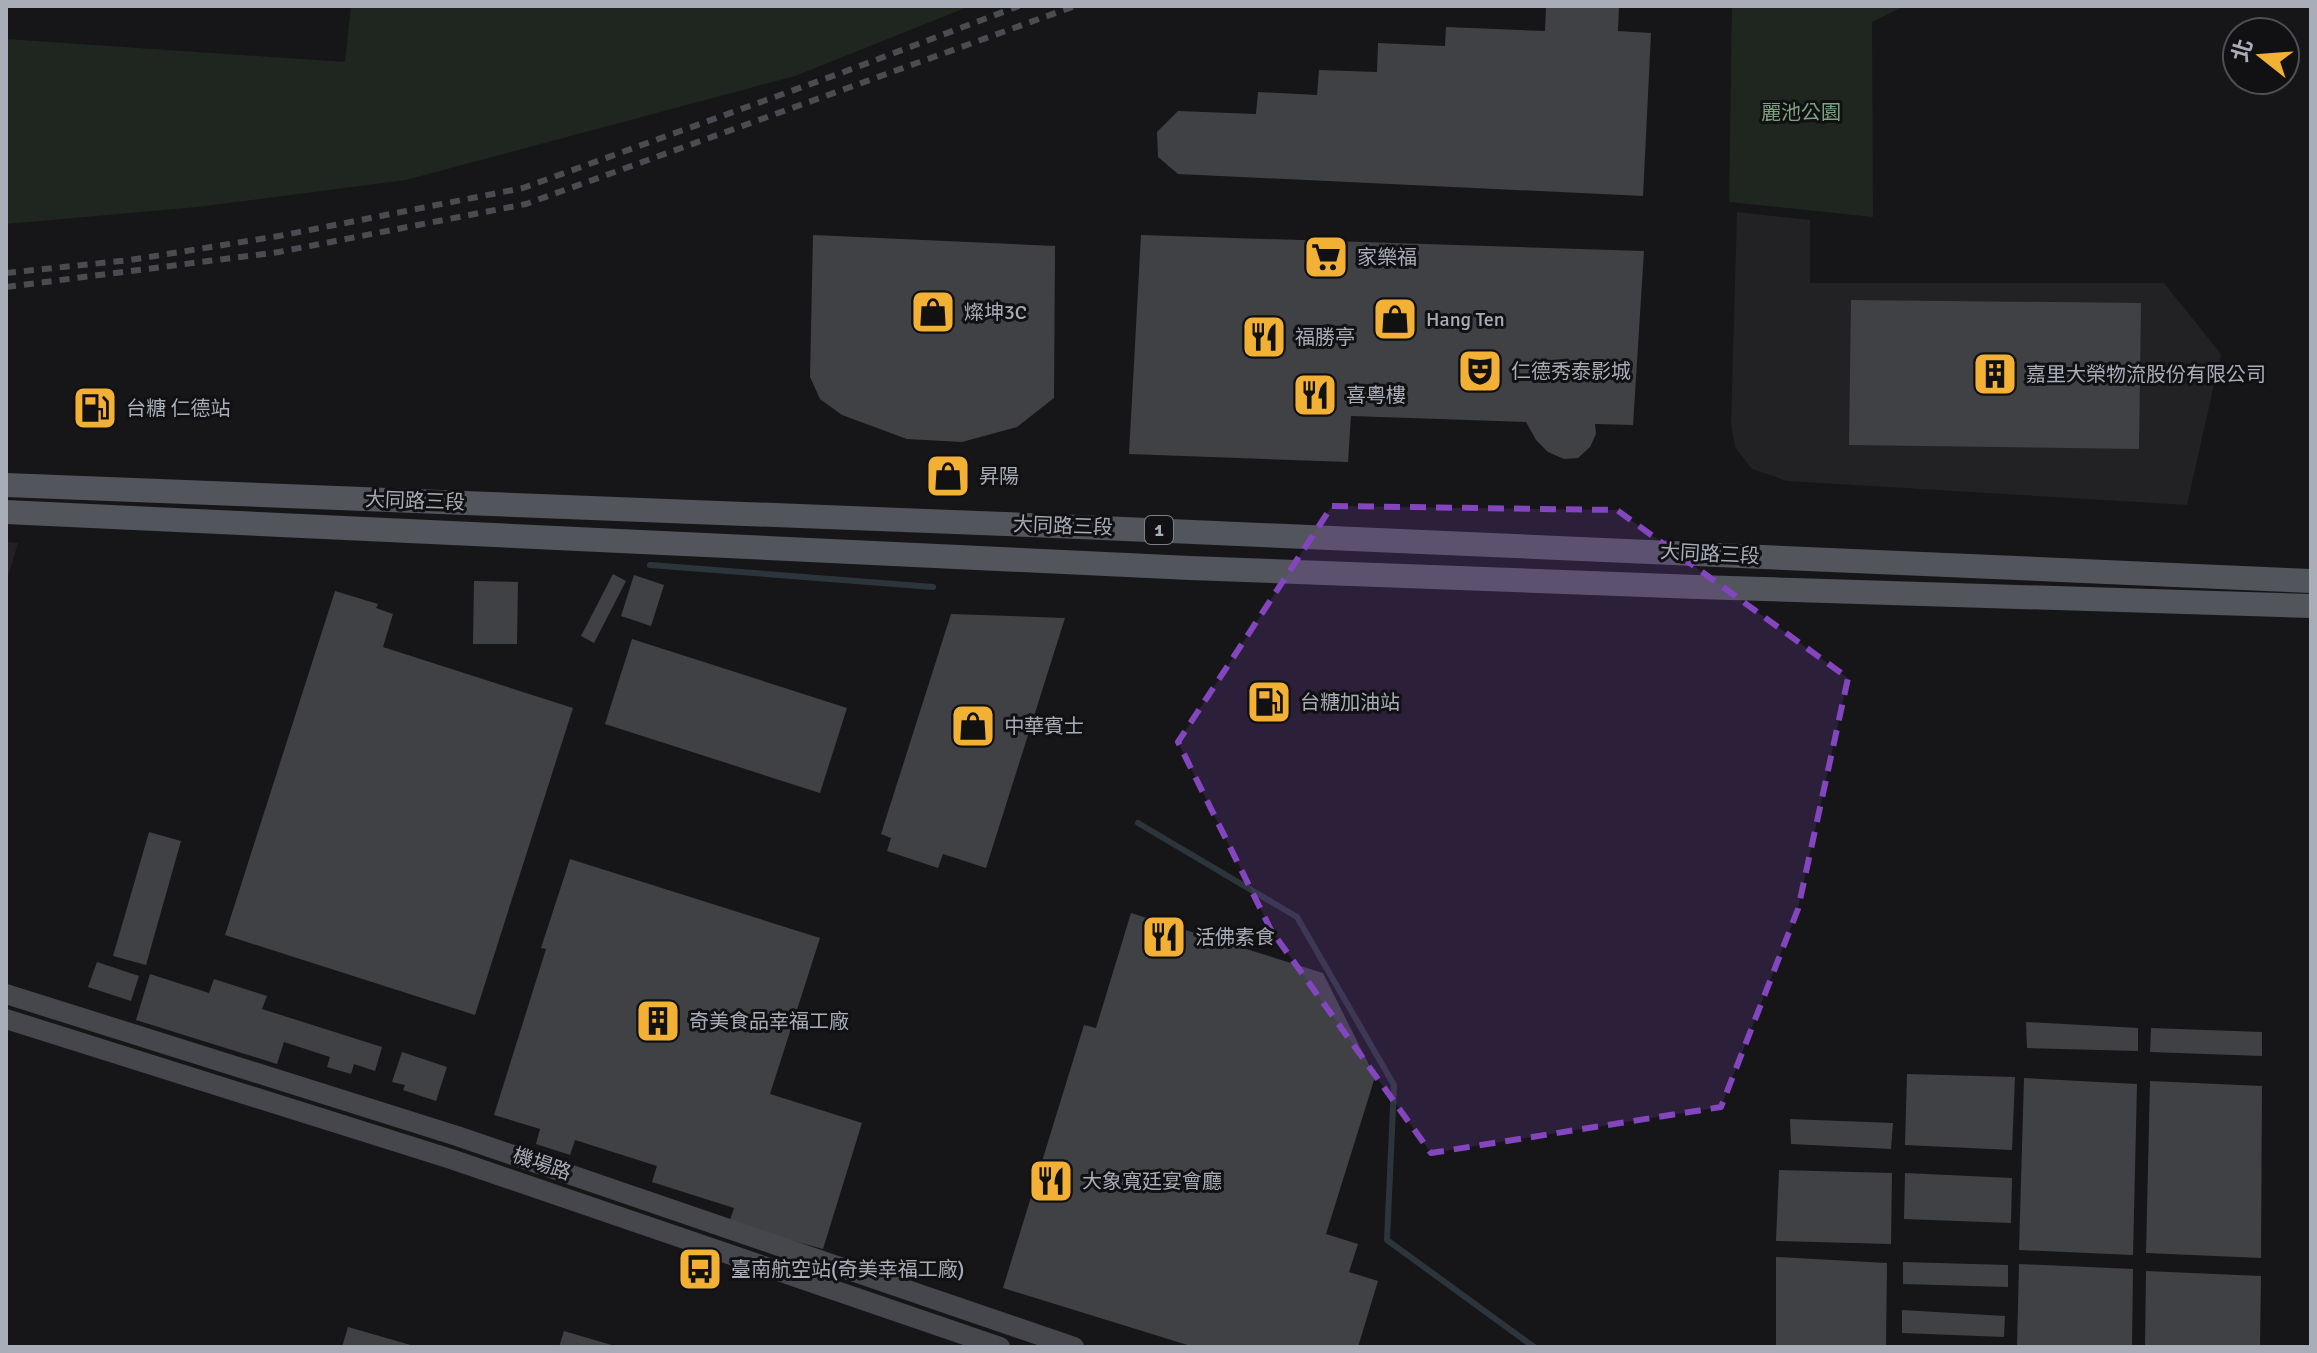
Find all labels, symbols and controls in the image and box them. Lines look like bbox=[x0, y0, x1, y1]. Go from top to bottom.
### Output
north arrow bbox=[2221, 16, 2301, 96]
text: 北 bbox=[2226, 36, 2258, 65]
park label: 麗池公園 bbox=[1761, 100, 1841, 125]
supermarket icon: 家樂福 bbox=[1302, 233, 1350, 281]
place label: 家樂福 bbox=[1357, 245, 1417, 270]
shop icon: 燦坤3C bbox=[909, 288, 957, 336]
shop icon: Hang Ten bbox=[1371, 295, 1419, 343]
place label: 燦坤3C bbox=[964, 300, 1027, 325]
place label: Hang Ten bbox=[1426, 307, 1505, 332]
restaurant icon: 福勝亭 bbox=[1240, 313, 1288, 361]
place label: 福勝亭 bbox=[1295, 325, 1355, 350]
theatre icon: 仁德秀泰影城 bbox=[1456, 347, 1504, 395]
building icon: 嘉里大榮物流股份有限公司 bbox=[1971, 350, 2019, 398]
place label: 仁德秀泰影城 bbox=[1511, 359, 1631, 384]
place label: 嘉里大榮物流股份有限公司 bbox=[2026, 362, 2266, 387]
restaurant icon: 喜粵樓 bbox=[1291, 371, 1339, 419]
place label: 喜粵樓 bbox=[1346, 383, 1406, 408]
fuel station icon: 台糖 仁德站 bbox=[71, 384, 119, 432]
place label: 台糖 仁德站 bbox=[126, 396, 230, 421]
shop icon: 昇陽 bbox=[924, 452, 972, 500]
place label: 昇陽 bbox=[979, 464, 1019, 489]
street label: 大同路三段 bbox=[365, 487, 465, 515]
street label: 大同路三段 bbox=[1013, 512, 1113, 540]
road number: 1 bbox=[1145, 516, 1173, 544]
street label: 大同路三段 bbox=[1659, 539, 1761, 569]
fuel station icon: 台糖加油站 bbox=[1245, 678, 1293, 726]
place label: 台糖加油站 bbox=[1300, 690, 1400, 715]
shop icon: 中華賓士 bbox=[949, 702, 997, 750]
place label: 中華賓士 bbox=[1004, 714, 1084, 739]
restaurant icon: 活佛素食 bbox=[1140, 913, 1188, 961]
place label: 活佛素食 bbox=[1195, 925, 1275, 950]
building icon: 奇美食品幸福工廠 bbox=[634, 997, 682, 1045]
place label: 奇美食品幸福工廠 bbox=[689, 1009, 849, 1034]
street label: 機場路 bbox=[510, 1142, 574, 1186]
restaurant icon: 大象寬廷宴會廳 bbox=[1027, 1157, 1075, 1205]
place label: 大象寬廷宴會廳 bbox=[1082, 1169, 1222, 1194]
bus stop icon: 臺南航空站(奇美幸福工廠) bbox=[676, 1245, 724, 1293]
place label: 臺南航空站(奇美幸福工廠) bbox=[731, 1257, 964, 1282]

